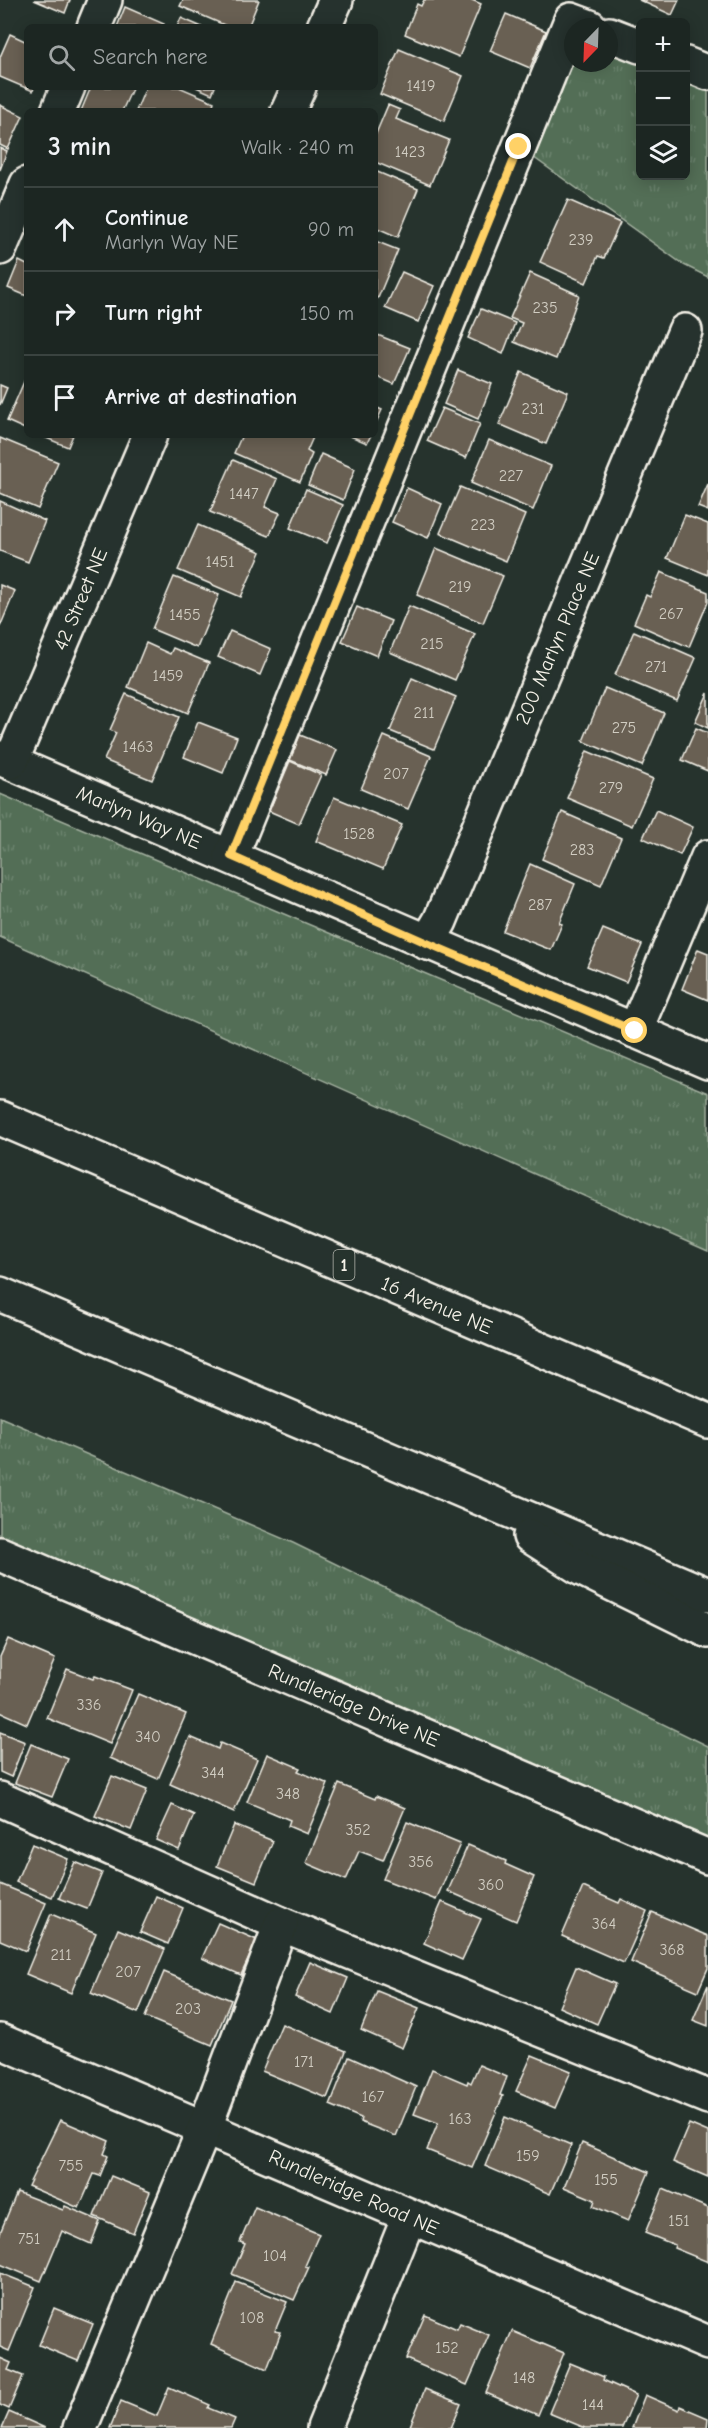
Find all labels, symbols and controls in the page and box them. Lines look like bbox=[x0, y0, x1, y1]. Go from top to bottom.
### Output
north arrow bbox=[564, 18, 618, 72]
map controls bbox=[636, 18, 690, 180]
button: + bbox=[636, 18, 690, 72]
search box bbox=[24, 24, 378, 90]
icon: search bbox=[45, 41, 78, 74]
text: Search here bbox=[93, 44, 208, 70]
button: − bbox=[636, 72, 690, 126]
house number: 1419 bbox=[407, 77, 435, 95]
button: layers bbox=[636, 126, 690, 180]
text: 3 min bbox=[48, 132, 111, 162]
route end bbox=[505, 133, 531, 159]
text: Walk · 240 m bbox=[241, 136, 354, 159]
house number: 1423 bbox=[395, 143, 425, 161]
text: Continue bbox=[105, 205, 188, 231]
icon: ahead bbox=[48, 213, 81, 246]
text: 90 m bbox=[308, 218, 354, 241]
text: Marlyn Way NE bbox=[105, 231, 238, 254]
house number: 239 bbox=[569, 231, 593, 249]
icon: right bbox=[48, 297, 81, 330]
house number: 235 bbox=[532, 299, 558, 317]
text: Turn right bbox=[105, 300, 202, 326]
text: 150 m bbox=[300, 302, 354, 325]
icon: arrive bbox=[48, 381, 81, 414]
text: Arrive at destination bbox=[105, 384, 297, 410]
house number: 231 bbox=[522, 400, 544, 418]
house number: 227 bbox=[499, 467, 524, 485]
house number: 1447 bbox=[229, 485, 259, 503]
house number: 223 bbox=[471, 516, 495, 534]
street label: 42 Street NE bbox=[49, 545, 112, 654]
street label: 200 Marlyn Place NE bbox=[511, 549, 604, 728]
house number: 1451 bbox=[205, 553, 235, 571]
house number: 219 bbox=[448, 578, 472, 596]
house number: 267 bbox=[659, 605, 684, 623]
house number: 1455 bbox=[169, 606, 201, 624]
house number: 215 bbox=[420, 635, 444, 653]
house number: 271 bbox=[645, 658, 667, 676]
house number: 1459 bbox=[152, 667, 184, 685]
house number: 211 bbox=[413, 704, 435, 722]
house number: 275 bbox=[612, 719, 636, 737]
house number: 1463 bbox=[123, 738, 153, 756]
house number: 207 bbox=[383, 765, 409, 783]
house number: 279 bbox=[599, 779, 623, 797]
street label: Marlyn Way NE bbox=[73, 781, 205, 854]
house number: 1528 bbox=[343, 825, 375, 843]
house number: 283 bbox=[570, 841, 594, 859]
house number: 287 bbox=[528, 896, 553, 914]
route start bbox=[621, 1017, 647, 1043]
road number: 1 bbox=[334, 1250, 354, 1280]
street label: 16 Avenue NE bbox=[378, 1272, 496, 1339]
street label: Rundleridge Drive NE bbox=[265, 1659, 443, 1752]
house number: 336 bbox=[77, 1696, 101, 1714]
house number: 340 bbox=[135, 1728, 161, 1746]
house number: 344 bbox=[201, 1764, 225, 1782]
house number: 348 bbox=[276, 1785, 300, 1803]
house number: 352 bbox=[345, 1821, 371, 1839]
house number: 356 bbox=[408, 1853, 434, 1871]
house number: 360 bbox=[478, 1876, 504, 1894]
house number: 364 bbox=[592, 1915, 616, 1933]
house number: 368 bbox=[659, 1941, 685, 1959]
house number: 211 bbox=[50, 1946, 72, 1964]
house number: 207 bbox=[115, 1963, 141, 1981]
house number: 203 bbox=[175, 2000, 201, 2018]
house number: 171 bbox=[294, 2053, 314, 2071]
house number: 167 bbox=[362, 2088, 385, 2106]
house number: 163 bbox=[448, 2110, 472, 2128]
street label: Rundleridge Road NE bbox=[265, 2145, 442, 2240]
house number: 159 bbox=[516, 2147, 540, 2165]
house number: 755 bbox=[59, 2157, 83, 2175]
house number: 155 bbox=[594, 2171, 618, 2189]
house number: 151 bbox=[668, 2212, 690, 2230]
house number: 751 bbox=[18, 2230, 40, 2248]
house number: 104 bbox=[263, 2247, 287, 2265]
house number: 108 bbox=[240, 2309, 264, 2327]
house number: 152 bbox=[435, 2339, 459, 2357]
house number: 148 bbox=[513, 2369, 535, 2387]
house number: 144 bbox=[582, 2396, 604, 2414]

